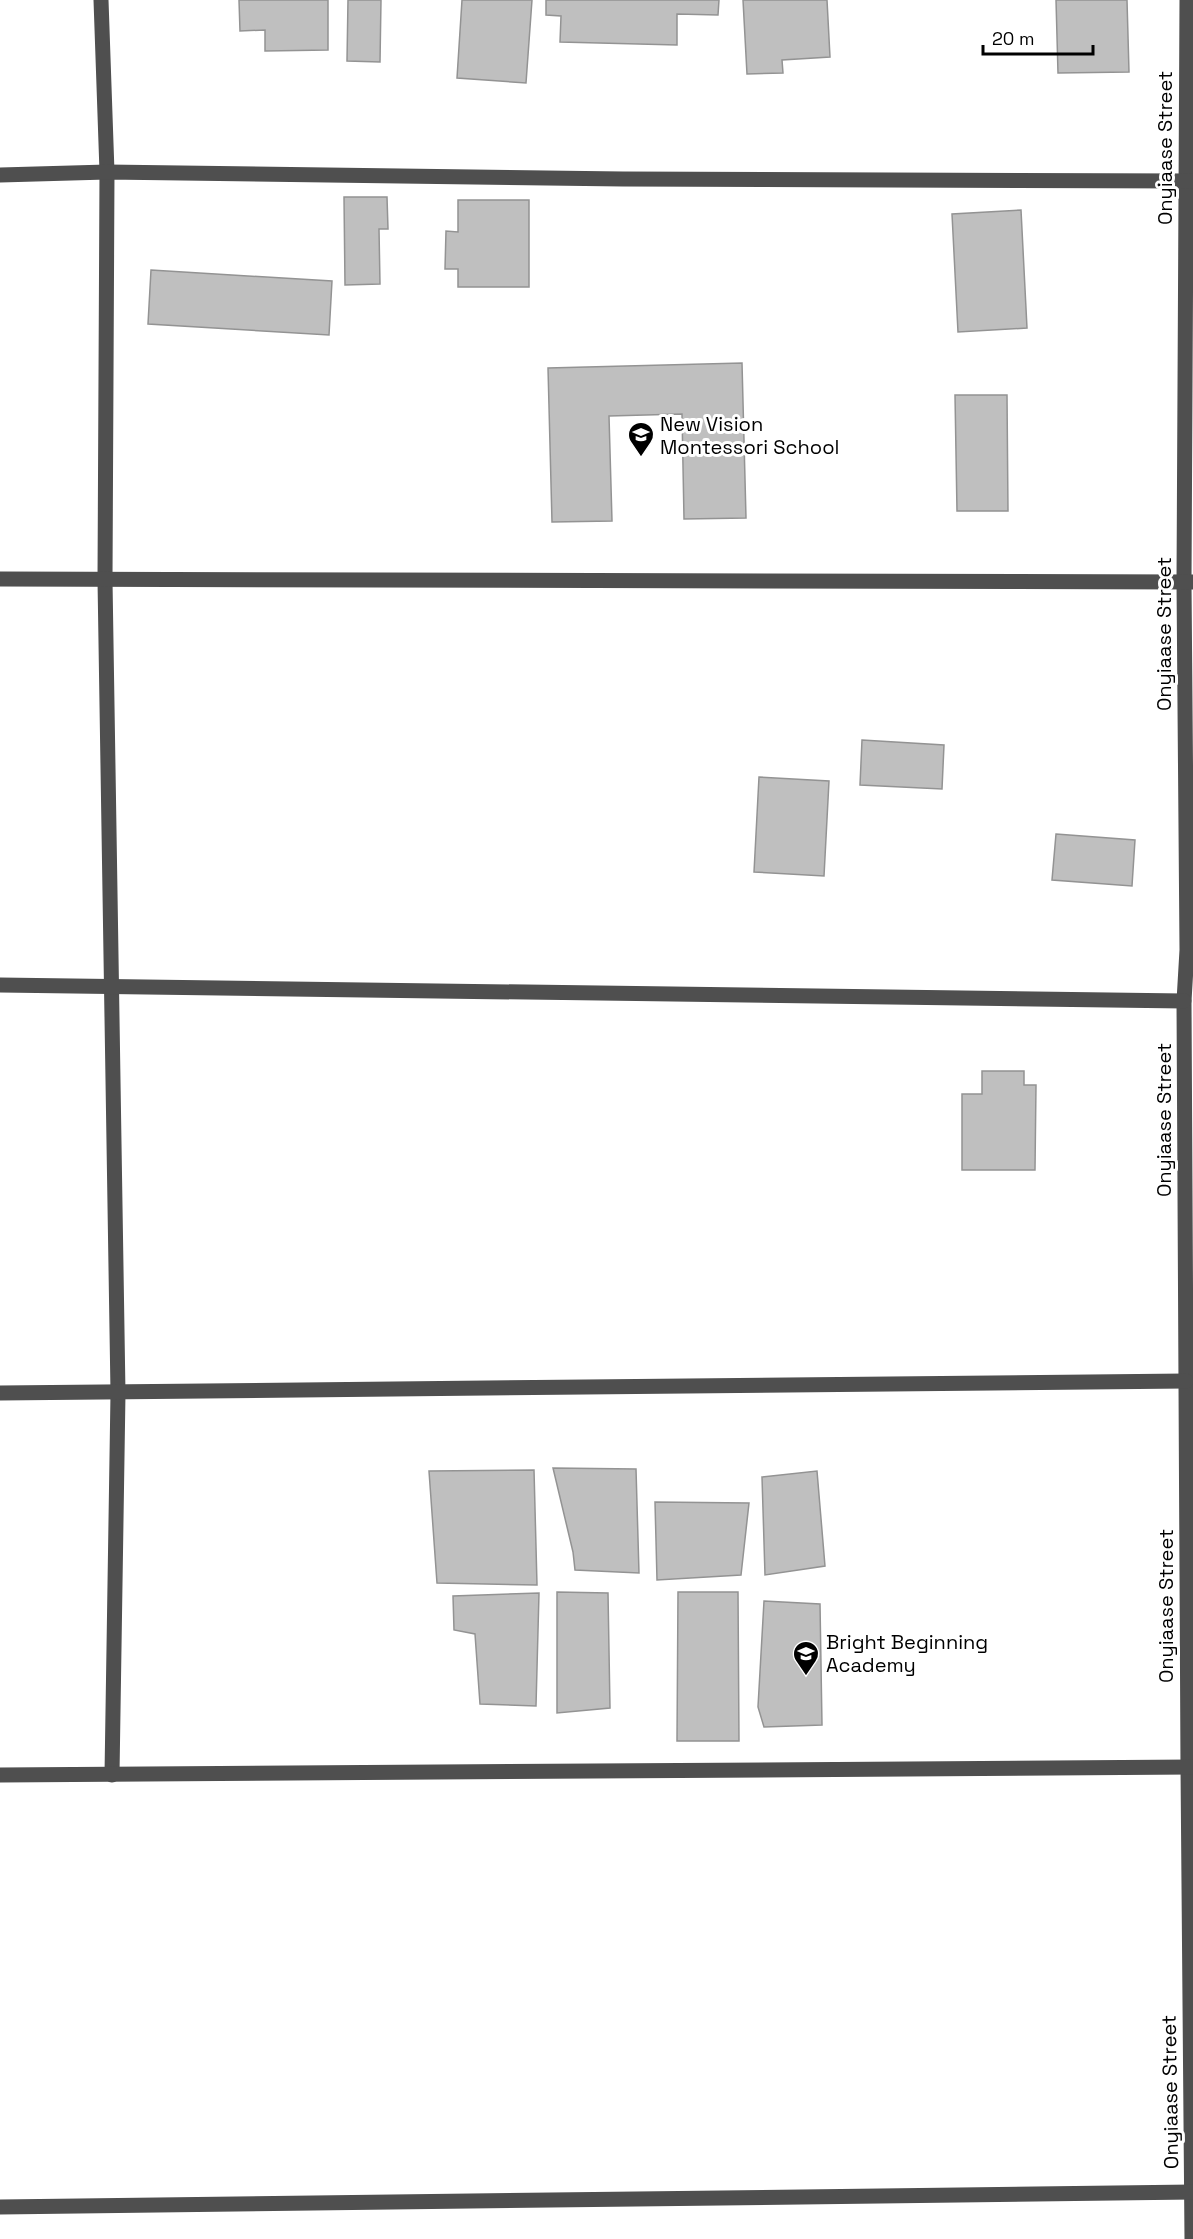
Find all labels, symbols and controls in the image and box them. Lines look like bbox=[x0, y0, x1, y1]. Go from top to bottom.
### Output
scale bar bbox=[983, 18, 1092, 56]
text: 20 m bbox=[992, 27, 1035, 50]
street label: Onyiaase Street bbox=[1152, 71, 1178, 225]
place label: New Vision Montessori School bbox=[660, 411, 839, 460]
school or university icon: New Vision Montessori School bbox=[626, 420, 656, 458]
street label: Onyiaase Street bbox=[1151, 557, 1177, 711]
street label: Onyiaase Street bbox=[1151, 1043, 1177, 1197]
street label: Onyiaase Street bbox=[1153, 1529, 1179, 1683]
place label: Bright Beginning Academy bbox=[826, 1629, 988, 1678]
school or university icon: Bright Beginning Academy bbox=[791, 1639, 821, 1677]
street label: Onyiaase Street bbox=[1156, 2015, 1184, 2169]

